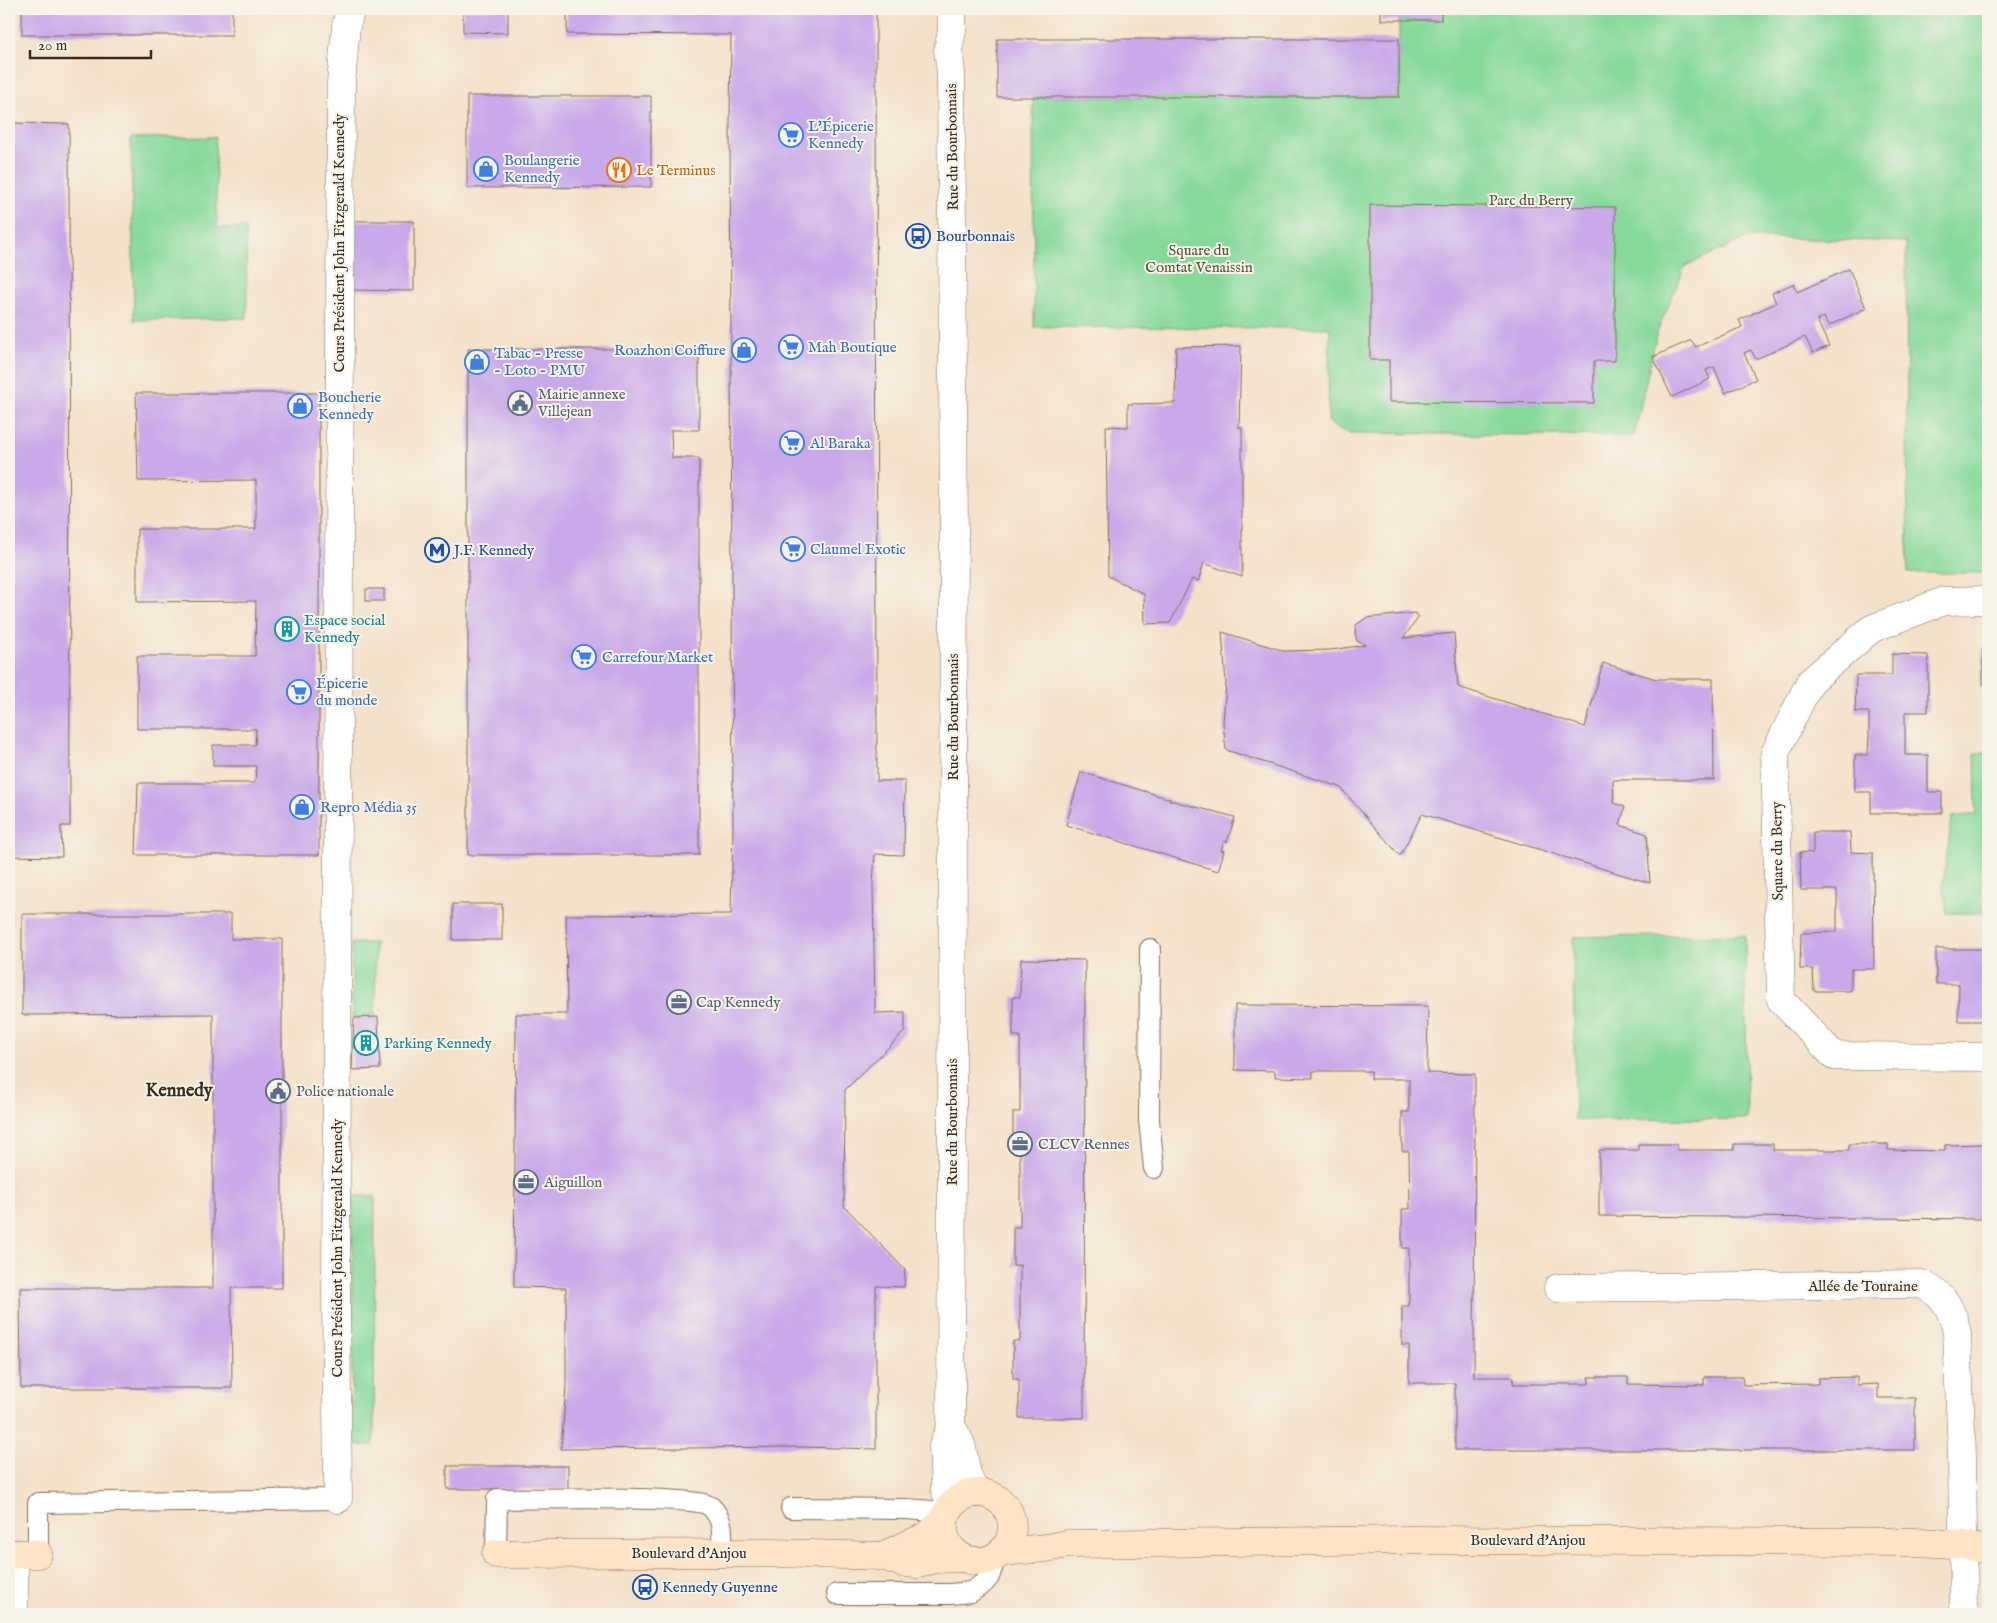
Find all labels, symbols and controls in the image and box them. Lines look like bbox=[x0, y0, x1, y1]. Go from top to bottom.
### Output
scale bar bbox=[30, 28, 151, 60]
text: 20 m bbox=[38, 36, 68, 55]
street label: Rue du Bourbonnais bbox=[942, 83, 963, 211]
street label: Cours Président John Fitzgerald Kennedy bbox=[330, 113, 349, 372]
place label: L'Épicerie Kennedy bbox=[808, 117, 874, 153]
supermarket icon: L'Épicerie Kennedy bbox=[778, 122, 804, 148]
place label: Boulangerie Kennedy bbox=[504, 151, 580, 187]
shop icon: Boulangerie Kennedy bbox=[473, 156, 499, 182]
restaurant icon: Le Terminus bbox=[606, 157, 632, 183]
place label: Le Terminus bbox=[636, 161, 716, 180]
park label: Parc du Berry bbox=[1489, 191, 1574, 210]
bus stop icon: Bourbonnais bbox=[905, 223, 931, 249]
place label: Bourbonnais bbox=[936, 227, 1015, 246]
park label: Square du Comtat Venaissin bbox=[1145, 241, 1253, 277]
supermarket icon: Mah Boutique bbox=[778, 334, 804, 360]
shop icon: Roazhon Coiffure bbox=[731, 337, 757, 363]
place label: Mah Boutique bbox=[808, 338, 897, 357]
place label: Roazhon Coiffure bbox=[614, 341, 726, 360]
place label: Tabac - Presse - Loto - PMU bbox=[494, 344, 586, 380]
shop icon: Tabac - Presse - Loto - PMU bbox=[464, 349, 490, 375]
place label: Mairie annexe Villejean bbox=[537, 385, 626, 421]
place label: Boucherie Kennedy bbox=[318, 388, 381, 424]
public building icon: Mairie annexe Villejean bbox=[507, 390, 533, 416]
shop icon: Boucherie Kennedy bbox=[287, 393, 313, 419]
supermarket icon: Al Baraka bbox=[779, 430, 805, 456]
place label: Al Baraka bbox=[809, 434, 871, 453]
supermarket icon: Claumel Exotic bbox=[780, 536, 806, 562]
metro station icon: J.F. Kennedy bbox=[424, 537, 450, 563]
place label: Claumel Exotic bbox=[810, 540, 906, 559]
place label: J.F. Kennedy bbox=[452, 541, 535, 560]
place label: Espace social Kennedy bbox=[304, 611, 386, 647]
building icon: Espace social Kennedy bbox=[274, 616, 300, 642]
supermarket icon: Carrefour Market bbox=[571, 644, 597, 670]
place label: Carrefour Market bbox=[602, 648, 713, 667]
street label: Rue du Bourbonnais bbox=[944, 653, 963, 781]
place label: Épicerie du monde bbox=[316, 674, 378, 710]
supermarket icon: Épicerie du monde bbox=[286, 679, 312, 705]
shop icon: Repro Média 35 bbox=[289, 794, 315, 820]
place label: Repro Média 35 bbox=[320, 798, 417, 817]
street label: Square du Berry bbox=[1767, 801, 1788, 901]
office icon: Cap Kennedy bbox=[666, 989, 692, 1015]
place label: Cap Kennedy bbox=[696, 993, 781, 1012]
building icon: Parking Kennedy bbox=[353, 1030, 379, 1056]
place label: Parking Kennedy bbox=[384, 1034, 492, 1053]
street label: Rue du Bourbonnais bbox=[943, 1058, 962, 1186]
public building icon: Police nationale bbox=[265, 1078, 291, 1104]
district label: Kennedy bbox=[145, 1080, 214, 1103]
place label: Police nationale bbox=[296, 1082, 394, 1101]
street label: Cours Président John Fitzgerald Kennedy bbox=[328, 1118, 347, 1377]
office icon: CLCV Rennes bbox=[1007, 1131, 1033, 1157]
place label: CLCV Rennes bbox=[1038, 1135, 1130, 1154]
office icon: Aiguillon bbox=[513, 1169, 539, 1195]
place label: Aiguillon bbox=[543, 1173, 602, 1192]
street label: Allée de Touraine bbox=[1807, 1277, 1918, 1296]
street label: Boulevard d'Anjou bbox=[1470, 1531, 1586, 1550]
street label: Boulevard d'Anjou bbox=[631, 1544, 747, 1563]
bus stop icon: Kennedy Guyenne bbox=[632, 1574, 658, 1600]
place label: Kennedy Guyenne bbox=[662, 1578, 778, 1597]

